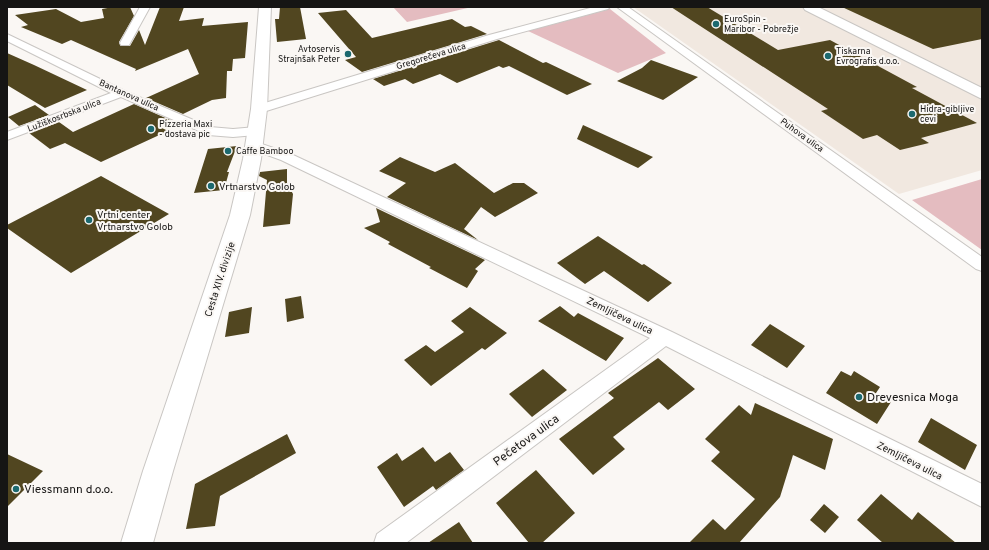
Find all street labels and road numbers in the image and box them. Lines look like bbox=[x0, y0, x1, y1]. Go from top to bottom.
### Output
street label: Gregorečeva ulica bbox=[395, 41, 468, 72]
street label: Bantanova ulica bbox=[97, 77, 161, 114]
street label: Lužiškosrbska ulica bbox=[26, 96, 103, 135]
street label: Puhova ulica bbox=[778, 116, 826, 155]
street label: Cesta XIV. divizije bbox=[202, 240, 239, 319]
street label: Zemljičeva ulica bbox=[584, 295, 655, 338]
street label: Pečetova ulica bbox=[490, 411, 563, 470]
street label: Zemljičeva ulica bbox=[874, 439, 944, 483]

